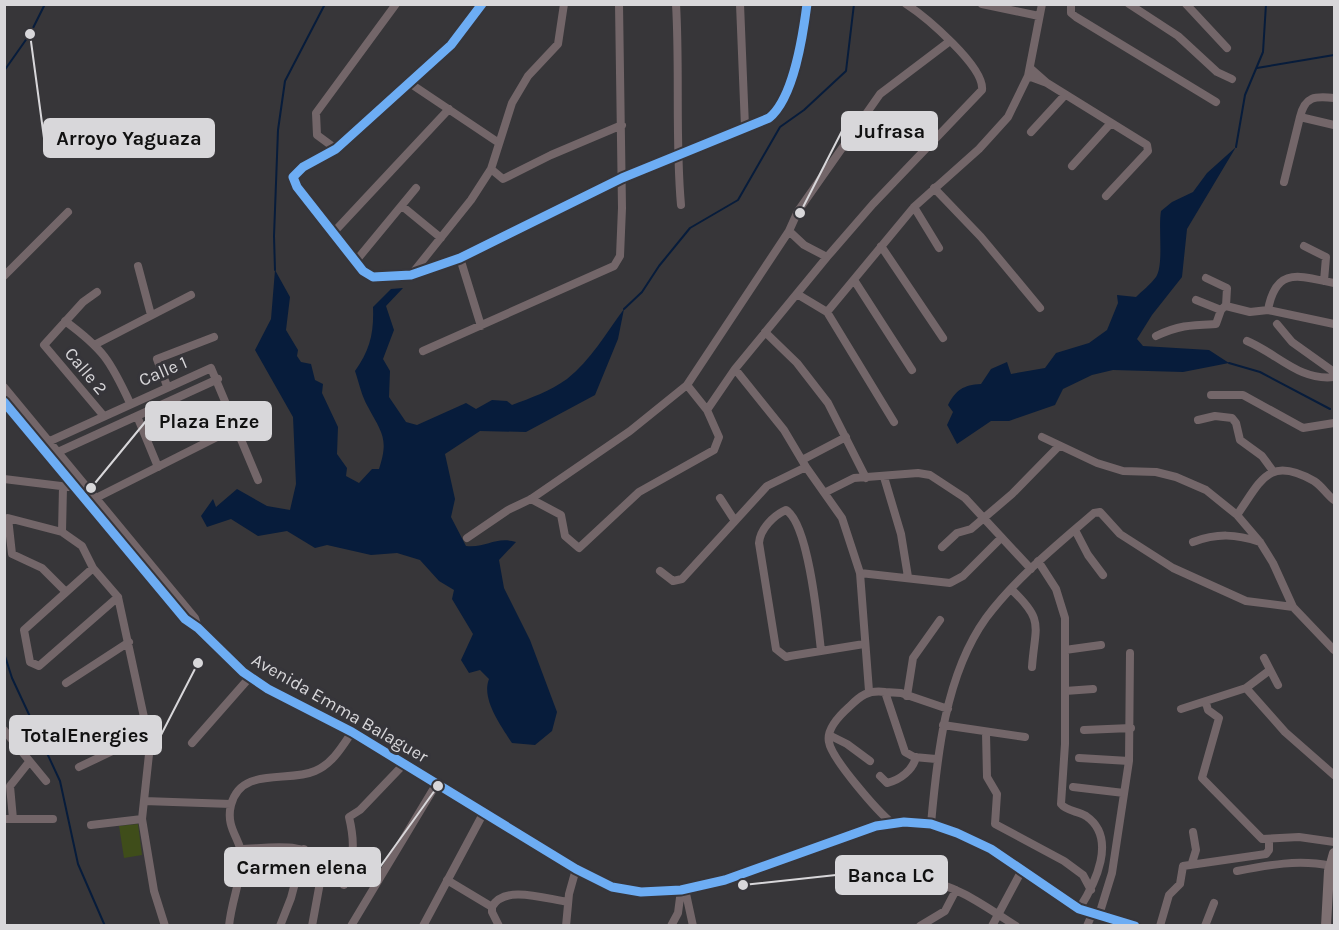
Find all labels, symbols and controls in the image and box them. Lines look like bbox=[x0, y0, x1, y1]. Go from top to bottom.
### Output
callout: Jufrasa bbox=[842, 112, 937, 150]
callout: Arroyo Yaguaza bbox=[44, 119, 214, 157]
text: Jufrasa bbox=[855, 120, 925, 143]
text: Arroyo Yaguaza bbox=[56, 127, 202, 150]
street label: Calle 2 bbox=[60, 343, 112, 399]
street label: Calle 1 bbox=[135, 351, 191, 391]
callout: Plaza Enze bbox=[146, 402, 271, 440]
text: Plaza Enze bbox=[159, 410, 259, 433]
street label: Avenida Emma Balaguer bbox=[248, 648, 433, 768]
callout: TotalEnergies bbox=[10, 716, 161, 754]
text: TotalEnergies bbox=[21, 724, 149, 747]
callout: Carmen elena bbox=[225, 848, 380, 886]
text: Carmen elena bbox=[237, 856, 367, 879]
callout: Banca LC bbox=[836, 856, 947, 894]
text: Banca LC bbox=[847, 864, 935, 887]

